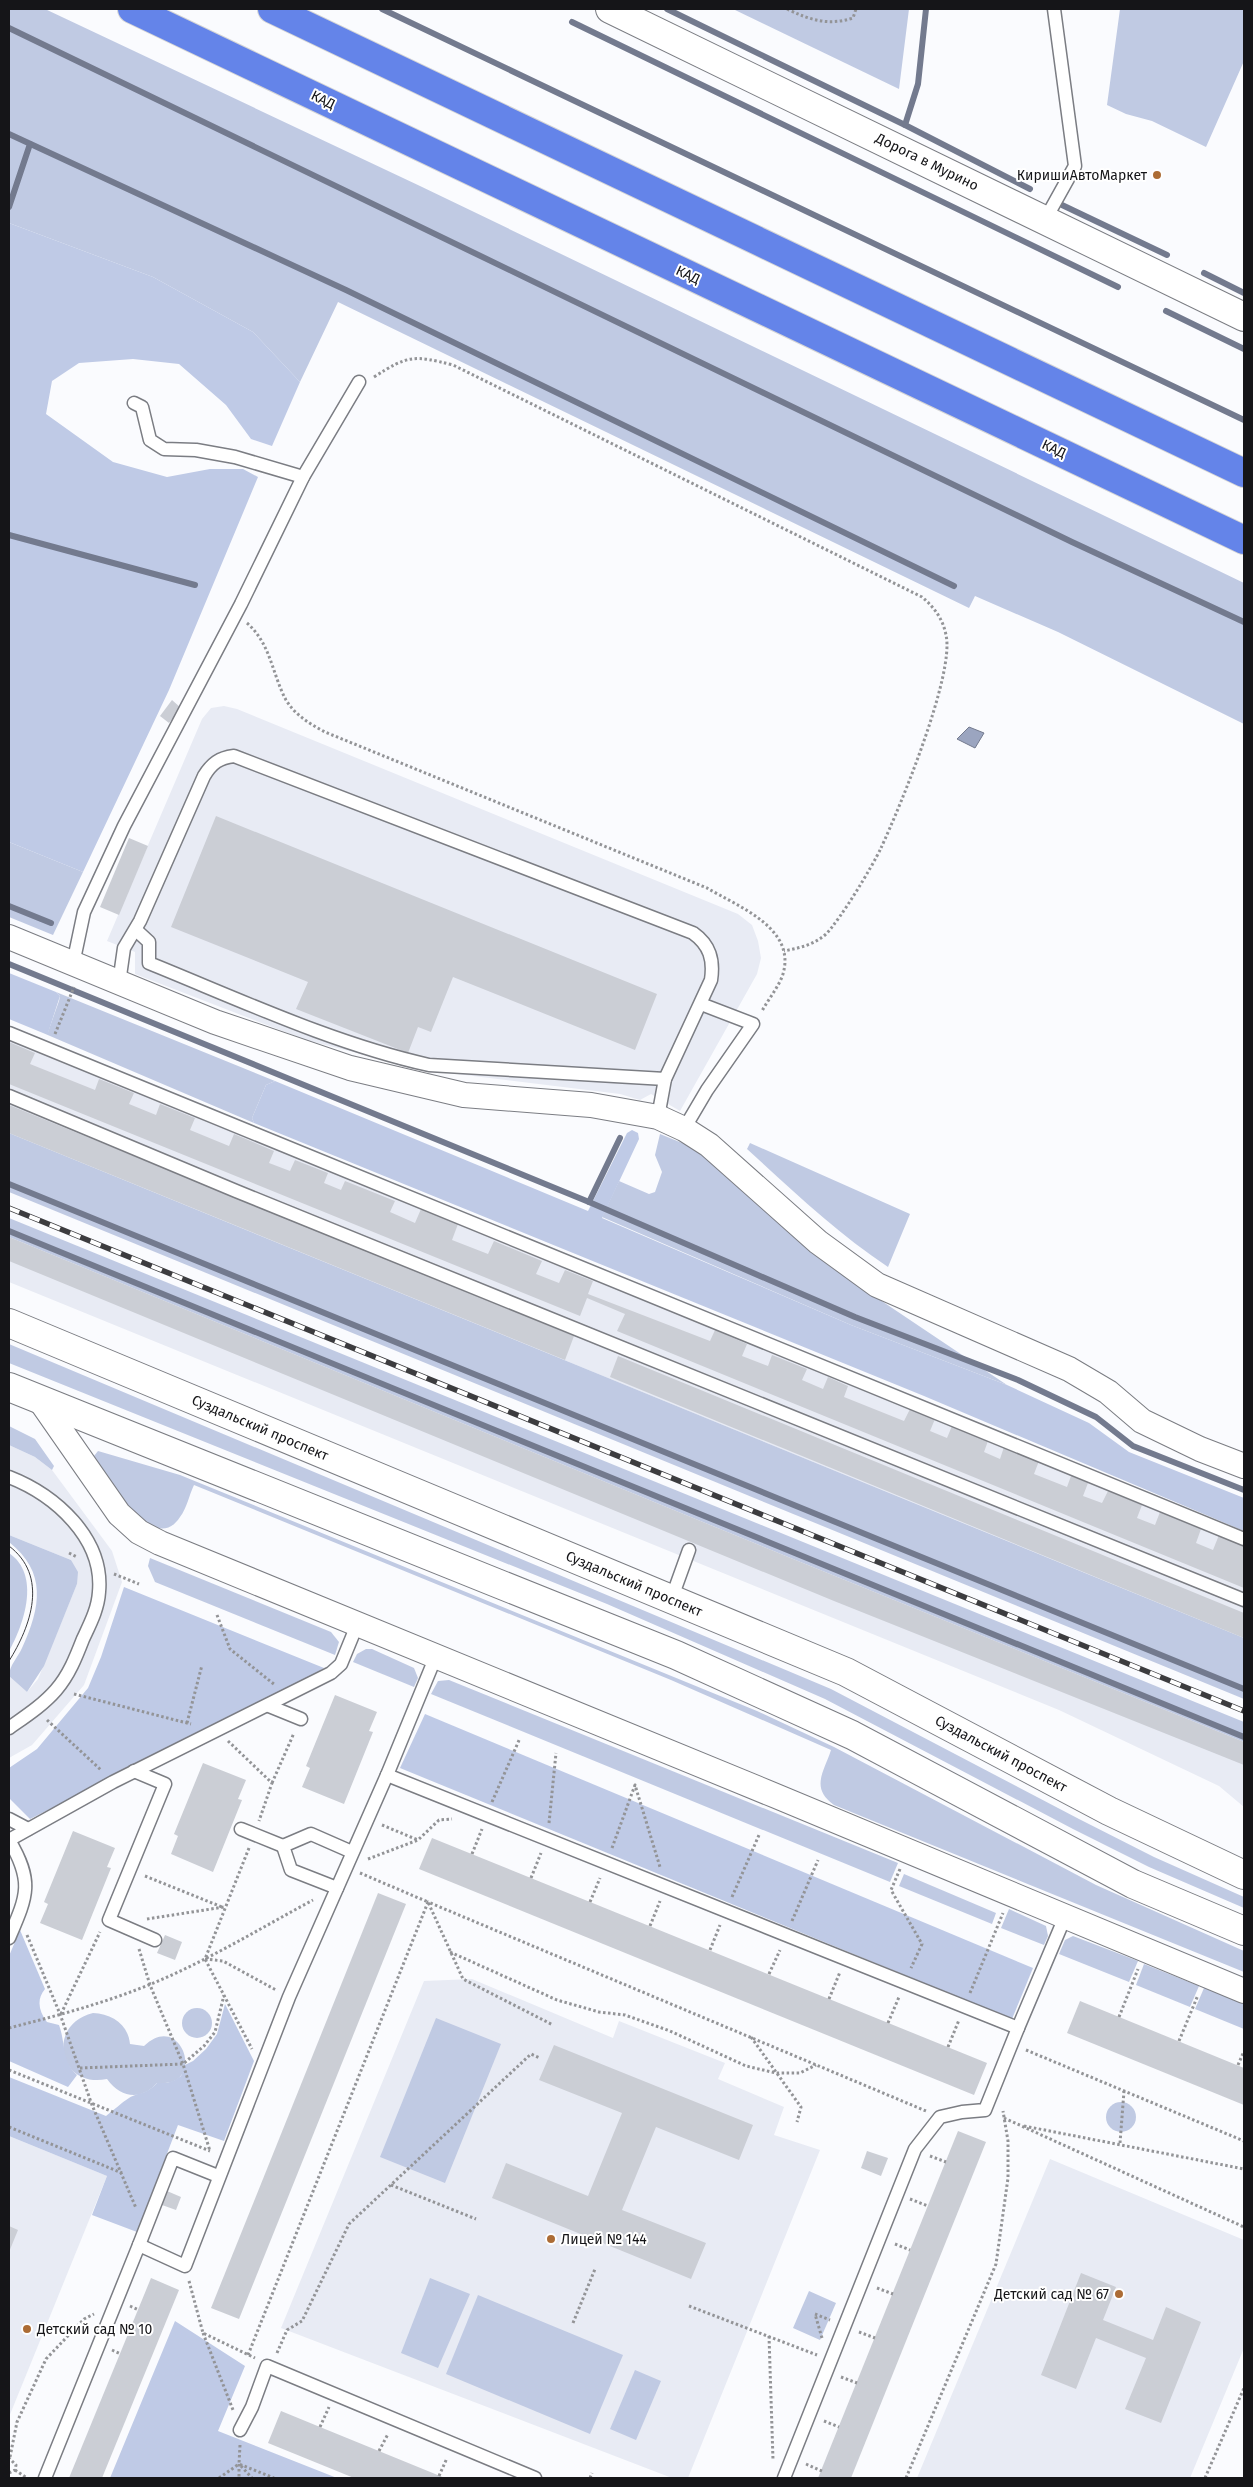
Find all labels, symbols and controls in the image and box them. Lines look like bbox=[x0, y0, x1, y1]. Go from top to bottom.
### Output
street label: КАД bbox=[308, 87, 338, 113]
street label: Дорога в Мурино bbox=[872, 129, 981, 194]
place label: КиришиАвтоМаркет bbox=[1017, 167, 1148, 184]
marker: КиришиАвтоМаркет bbox=[1151, 169, 1163, 181]
street label: КАД bbox=[673, 262, 703, 288]
street label: КАД bbox=[1039, 436, 1069, 462]
street label: Суздальский проспект bbox=[189, 1391, 332, 1465]
street label: Суздальский проспект bbox=[563, 1547, 706, 1621]
street label: Суздальский проспект bbox=[932, 1712, 1070, 1796]
place label: Лицей № 144 bbox=[561, 2231, 647, 2248]
marker: Лицей № 144 bbox=[545, 2233, 557, 2245]
place label: Детский сад № 67 bbox=[993, 2286, 1109, 2303]
marker: Детский сад № 67 bbox=[1113, 2288, 1125, 2300]
place label: Детский сад № 10 bbox=[36, 2321, 152, 2338]
marker: Детский сад № 10 bbox=[21, 2323, 33, 2335]

